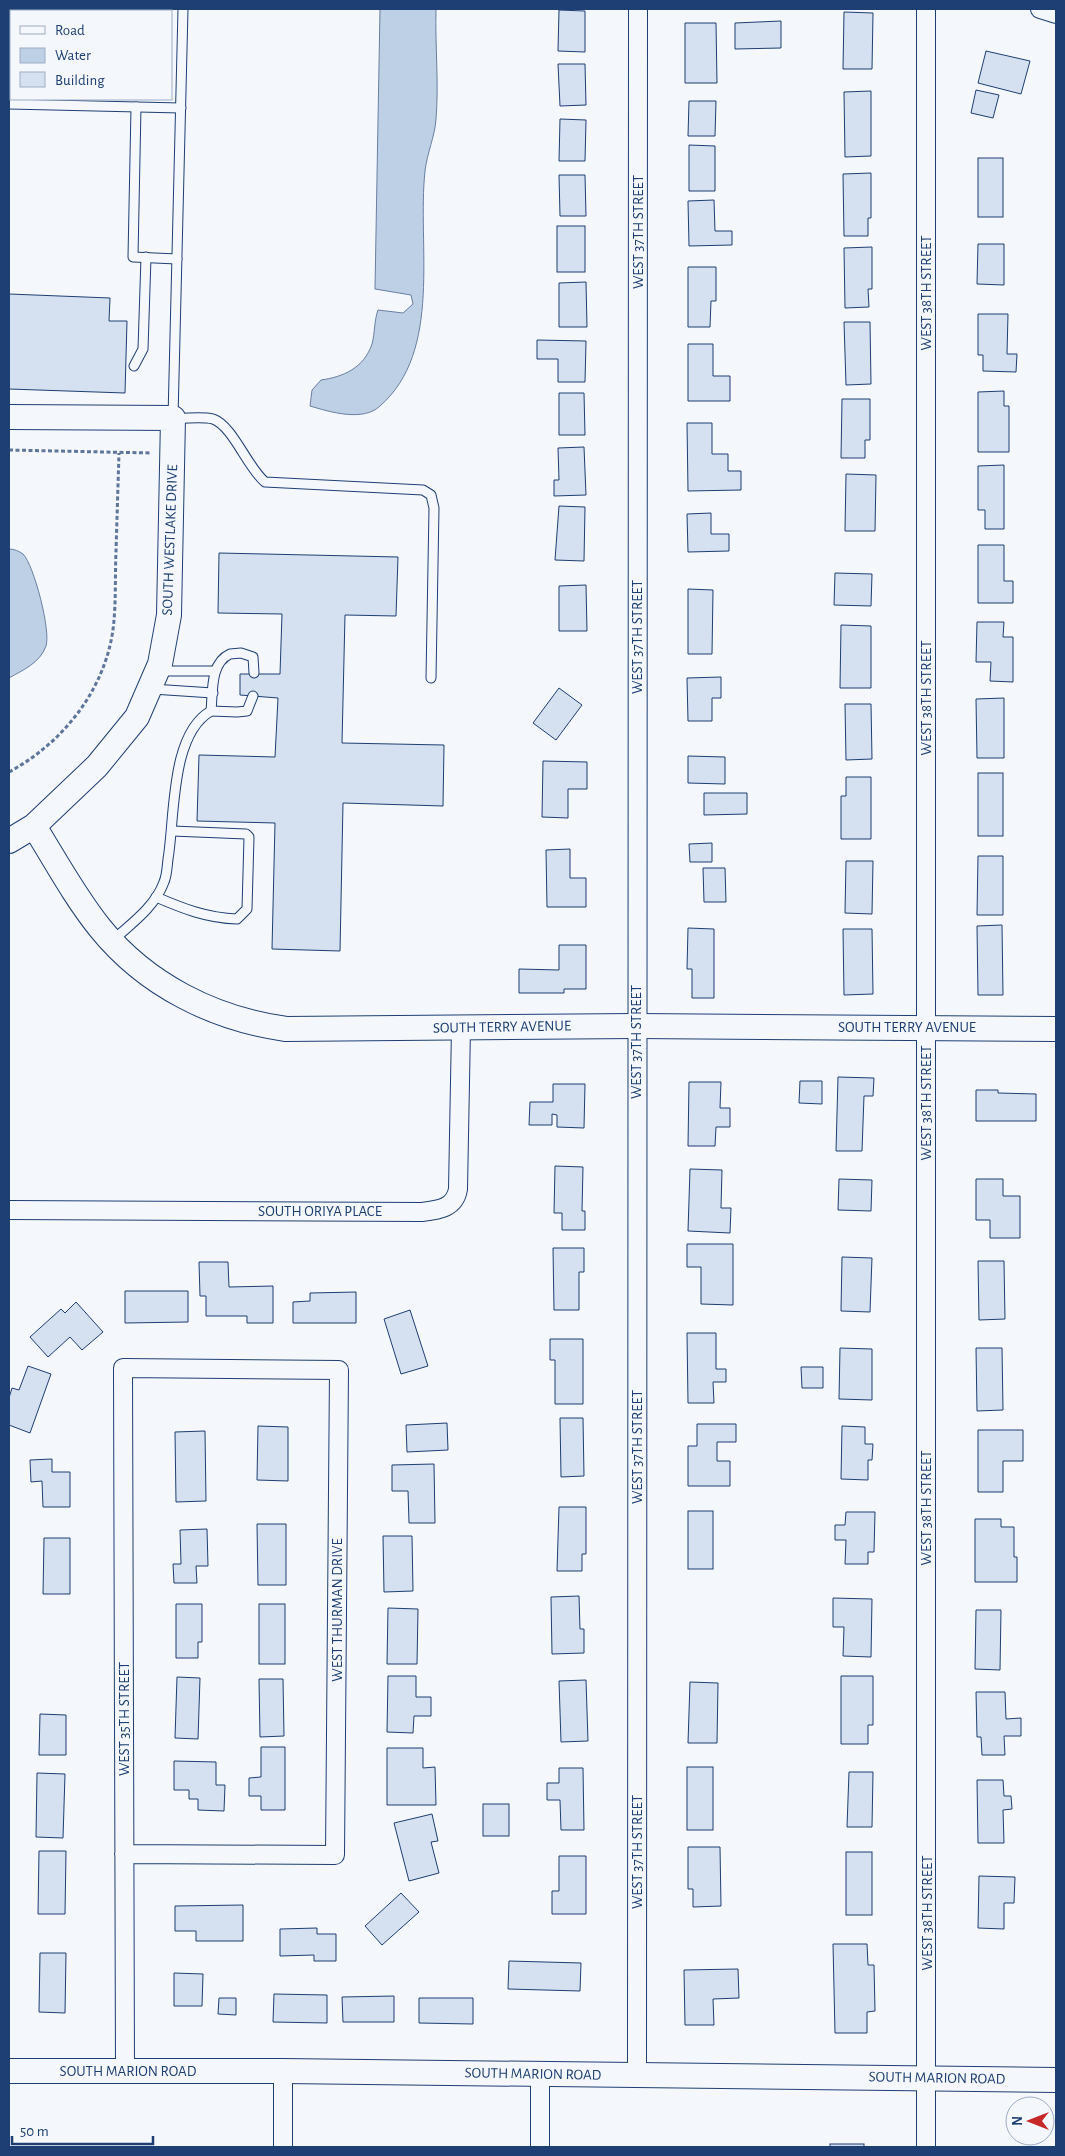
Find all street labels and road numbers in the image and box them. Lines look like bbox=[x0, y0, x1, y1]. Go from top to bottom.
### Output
street label: WEST 37TH STREET bbox=[631, 174, 646, 289]
street label: WEST 38TH STREET bbox=[919, 235, 934, 351]
street label: SOUTH WESTLAKE DRIVE bbox=[160, 464, 180, 616]
street label: WEST 37TH STREET bbox=[630, 579, 645, 694]
street label: WEST 38TH STREET bbox=[919, 640, 934, 756]
street label: WEST 37TH STREET bbox=[629, 984, 644, 1099]
street label: SOUTH TERRY AVENUE bbox=[433, 1018, 571, 1036]
street label: SOUTH TERRY AVENUE bbox=[838, 1020, 976, 1035]
street label: WEST 38TH STREET bbox=[919, 1045, 934, 1161]
street label: SOUTH ORIYA PLACE bbox=[258, 1204, 382, 1219]
street label: WEST 37TH STREET bbox=[630, 1389, 645, 1504]
street label: WEST 38TH STREET bbox=[919, 1450, 934, 1566]
street label: WEST THURMAN DRIVE bbox=[330, 1538, 345, 1682]
street label: WEST 35TH STREET bbox=[117, 1661, 132, 1776]
street label: WEST 37TH STREET bbox=[630, 1794, 645, 1909]
street label: WEST 38TH STREET bbox=[920, 1855, 935, 1971]
street label: SOUTH MARION ROAD bbox=[60, 2064, 197, 2079]
street label: SOUTH MARION ROAD bbox=[464, 2065, 602, 2083]
street label: SOUTH MARION ROAD bbox=[868, 2069, 1006, 2087]

